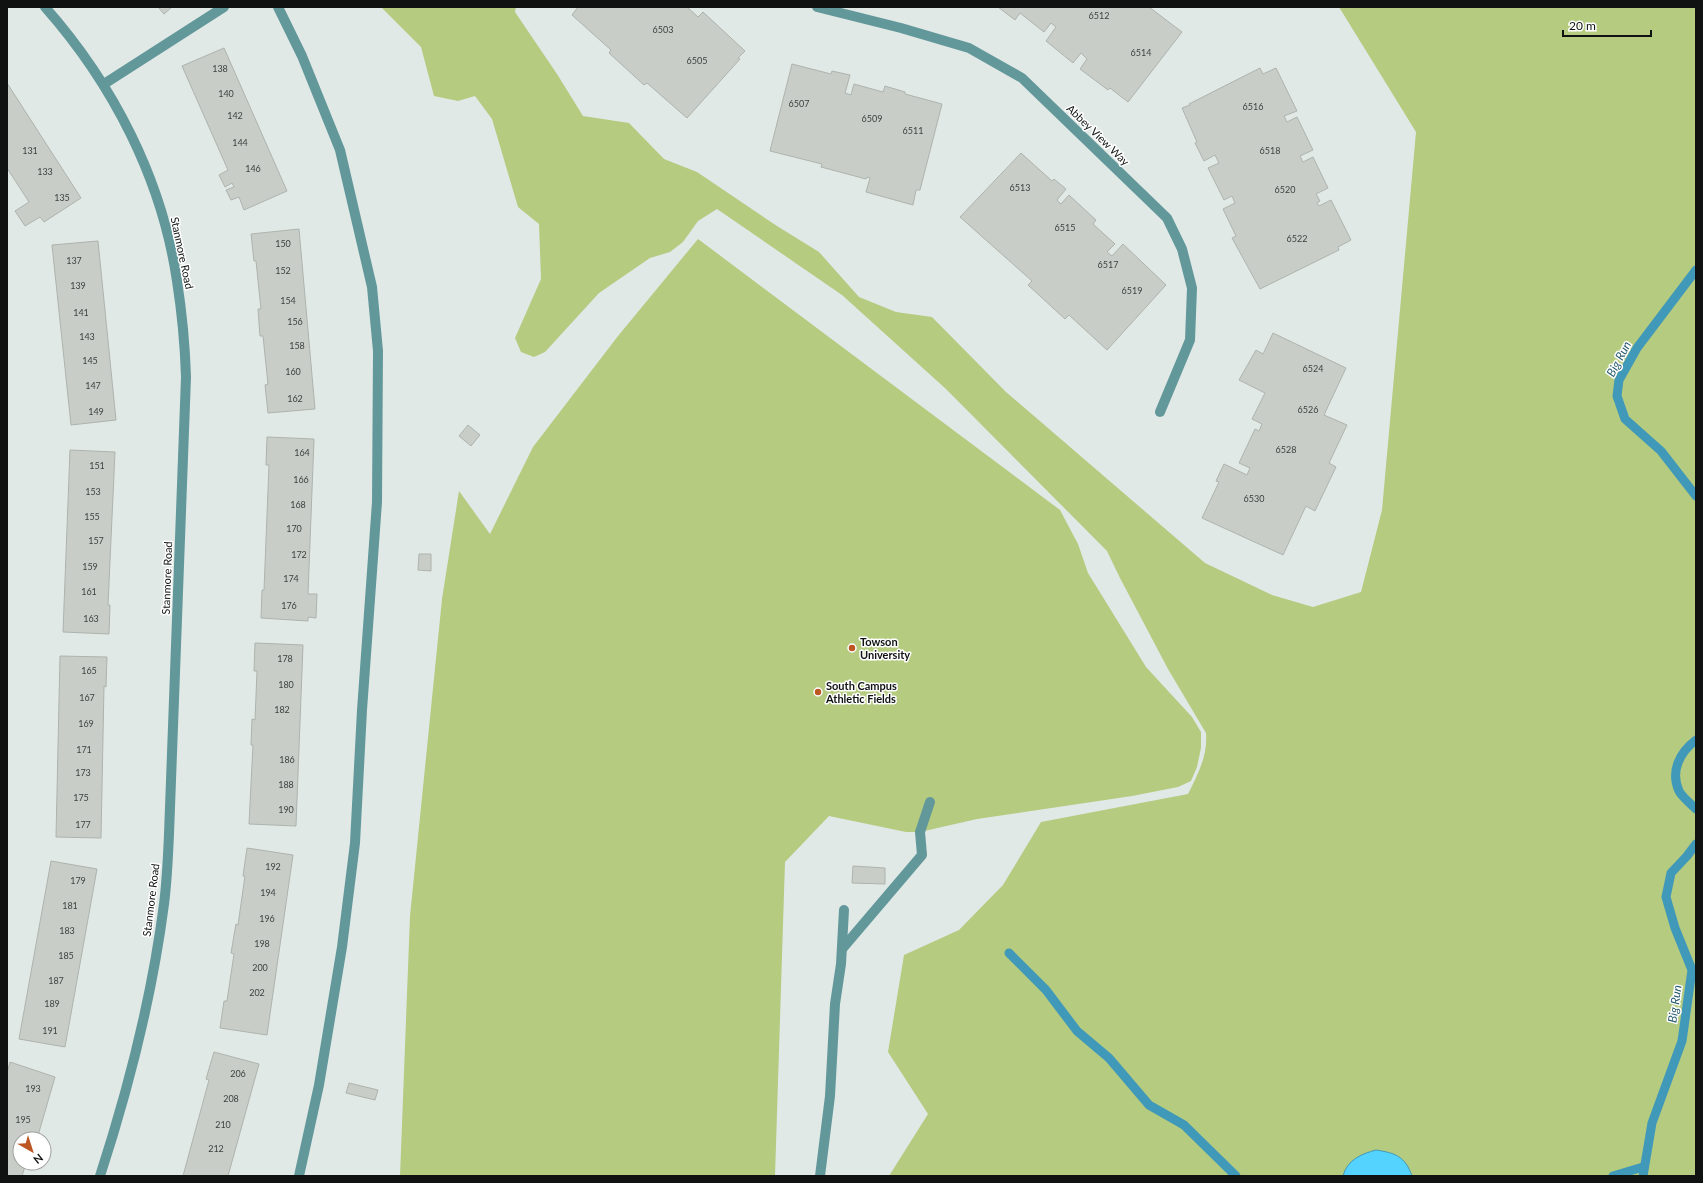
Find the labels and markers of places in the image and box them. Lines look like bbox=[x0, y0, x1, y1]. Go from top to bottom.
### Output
place label: Towson University bbox=[860, 635, 910, 661]
marker: Towson University bbox=[847, 643, 857, 653]
place label: South Campus Athletic Fields bbox=[825, 679, 897, 705]
marker: South Campus Athletic Fields bbox=[813, 687, 823, 697]

